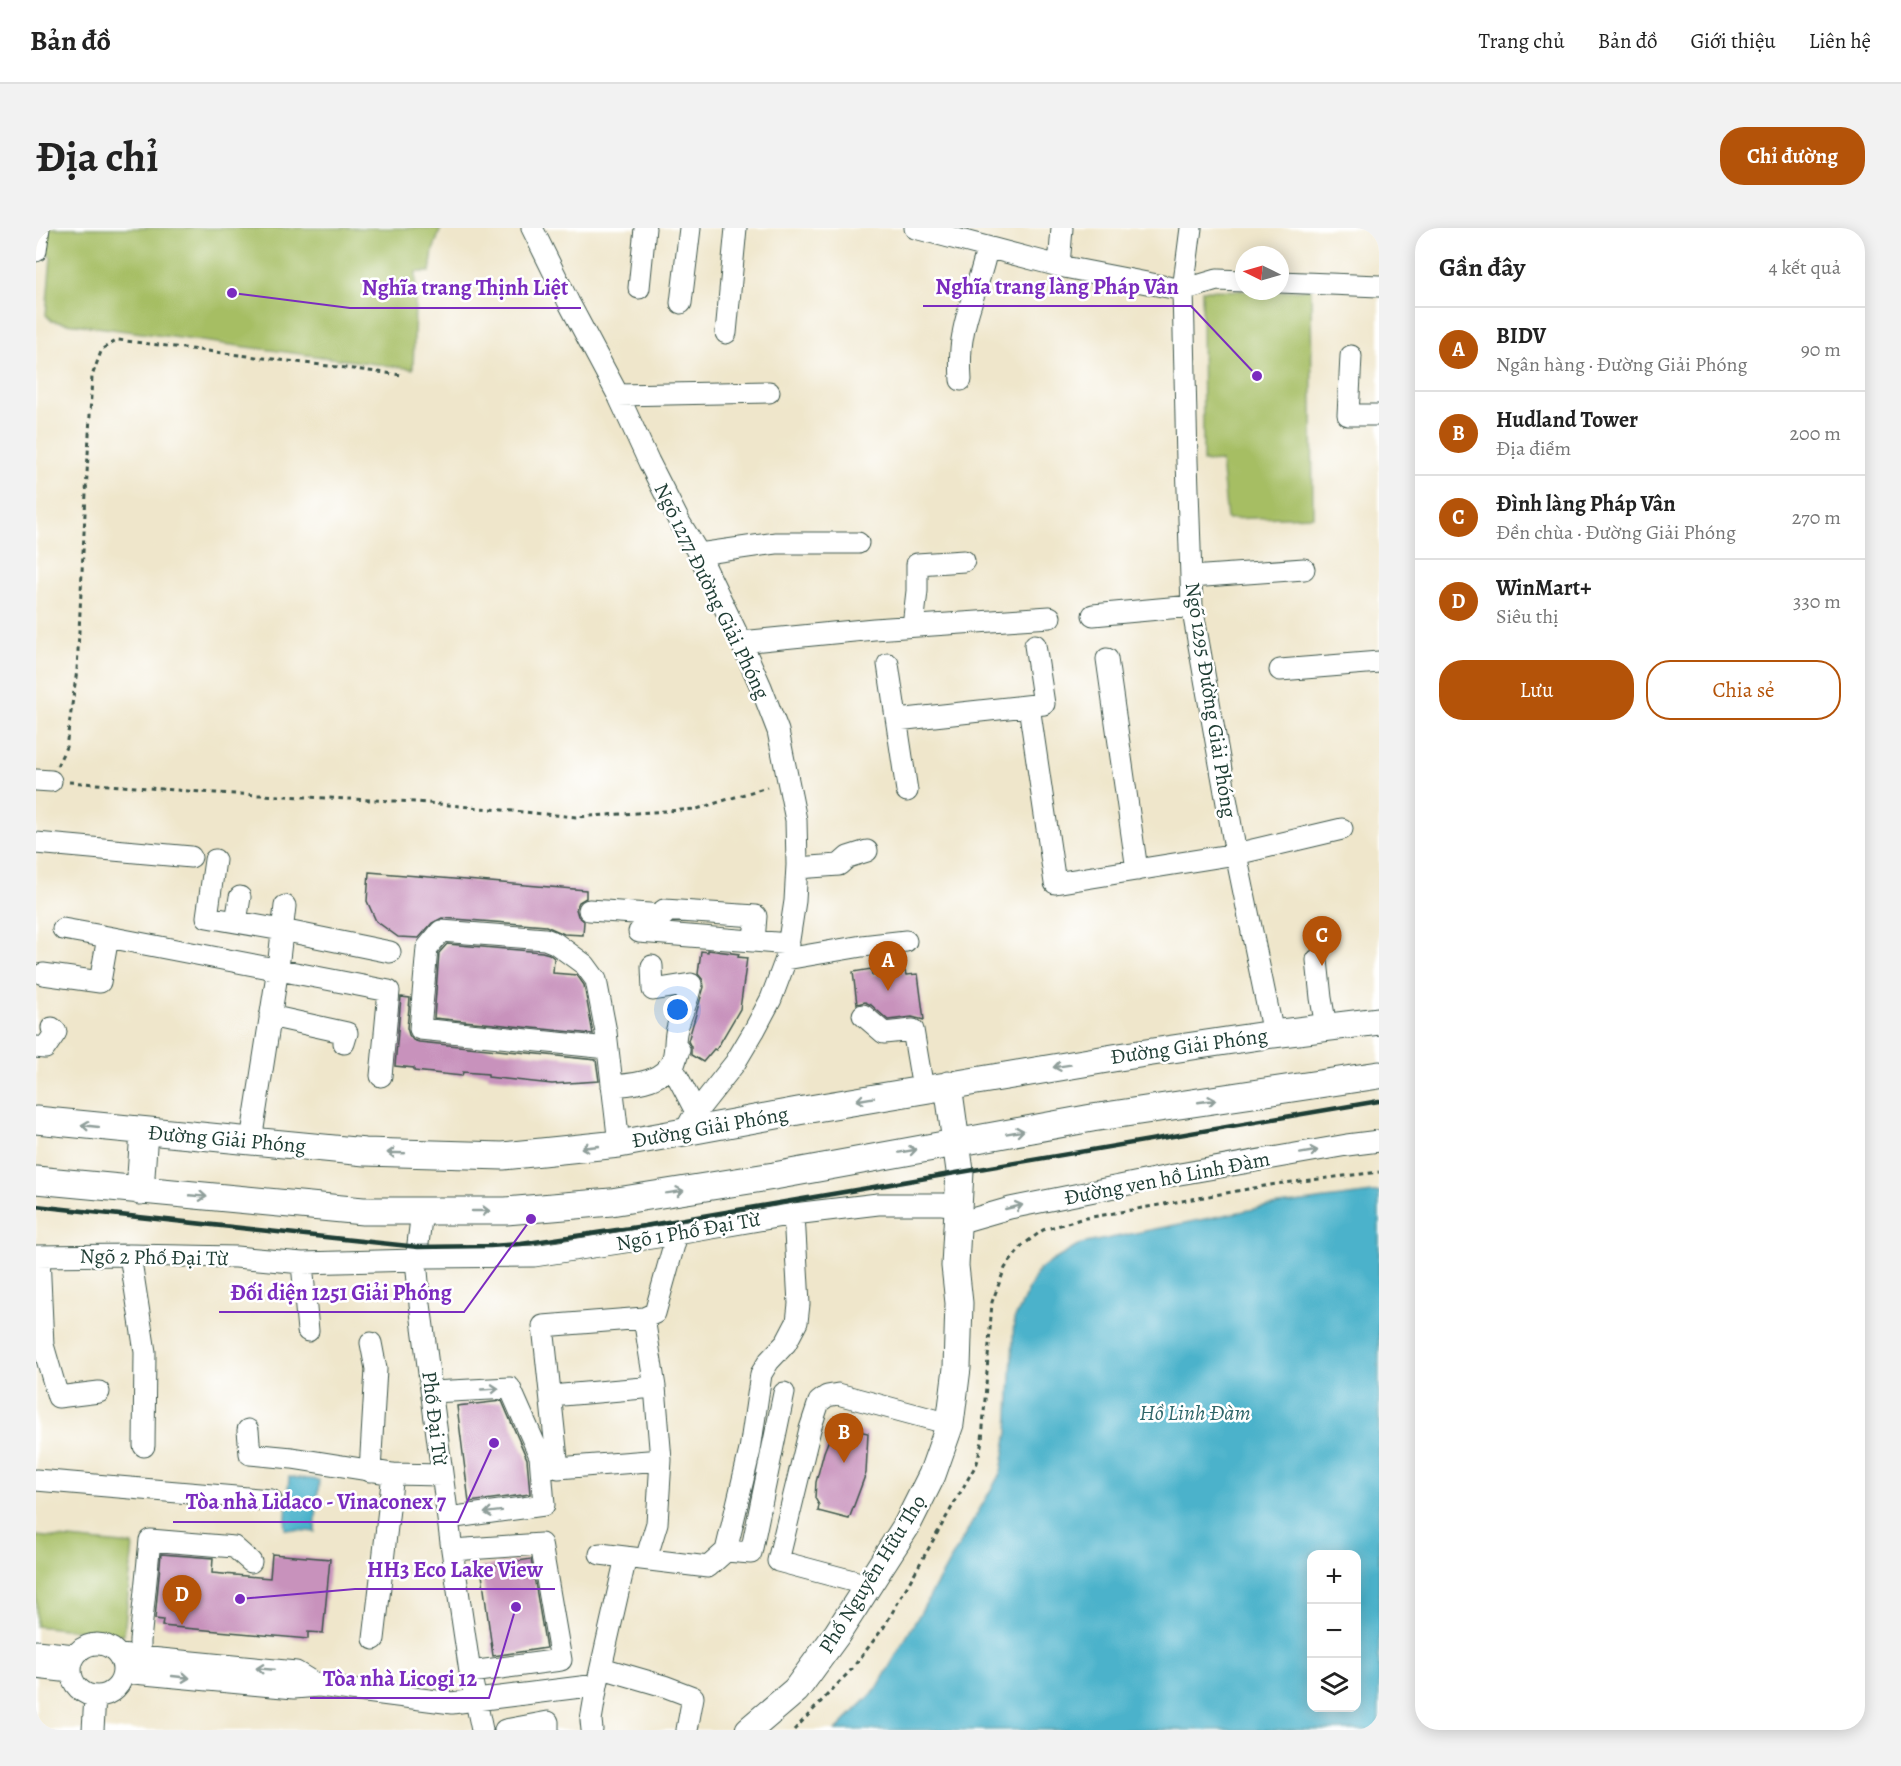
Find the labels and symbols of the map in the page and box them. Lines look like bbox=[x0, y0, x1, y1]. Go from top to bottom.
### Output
north arrow bbox=[1235, 246, 1289, 300]
callout: Nghĩa trang làng Pháp Vân bbox=[923, 266, 1191, 306]
callout: Nghĩa trang Thịnh Liệt bbox=[350, 268, 581, 308]
text: Nghĩa trang làng Pháp Vân bbox=[935, 272, 1179, 302]
text: Nghĩa trang Thịnh Liệt bbox=[362, 273, 569, 303]
street label: Ngõ 1277 Đường Giải Phóng bbox=[647, 478, 777, 704]
street label: Ngõ 1295 Đường Giải Phóng bbox=[1179, 580, 1244, 820]
pin: C bbox=[1302, 916, 1342, 966]
pin: A bbox=[868, 942, 908, 991]
your location bbox=[663, 995, 692, 1024]
street label: Đường Giải Phóng bbox=[1109, 1021, 1270, 1071]
one-way arrow bbox=[1052, 1061, 1072, 1072]
one-way arrow bbox=[856, 1094, 875, 1105]
one-way arrow bbox=[1197, 1095, 1216, 1106]
street label: Đường Giải Phóng bbox=[630, 1099, 791, 1155]
street label: Đường Giải Phóng bbox=[147, 1118, 308, 1160]
one-way arrow bbox=[81, 1120, 101, 1131]
one-way arrow bbox=[1004, 1126, 1024, 1137]
one-way arrow bbox=[581, 1142, 601, 1153]
street label: Đường ven hồ Linh Đàm bbox=[1062, 1144, 1272, 1212]
one-way arrow bbox=[898, 1146, 917, 1157]
one-way arrow bbox=[1298, 1146, 1318, 1157]
one-way arrow bbox=[386, 1147, 406, 1158]
one-way arrow bbox=[664, 1186, 684, 1197]
one-way arrow bbox=[187, 1191, 207, 1202]
one-way arrow bbox=[1004, 1201, 1023, 1213]
street label: Ngõ 1 Phố Đại Từ bbox=[614, 1204, 763, 1257]
one-way arrow bbox=[470, 1205, 490, 1217]
street label: Ngõ 2 Phố Đại Từ bbox=[79, 1242, 229, 1272]
callout: Đối diện 1251 Giải Phóng bbox=[219, 1272, 464, 1312]
text: Đối diện 1251 Giải Phóng bbox=[230, 1278, 452, 1308]
street label: Phố Đại Từ bbox=[415, 1369, 455, 1467]
one-way arrow bbox=[480, 1383, 500, 1394]
water label: Hồ Linh Đàm bbox=[1139, 1398, 1251, 1428]
pin: B bbox=[824, 1414, 864, 1463]
callout: Tòa nhà Lidaco - Vinaconex 7 bbox=[173, 1482, 458, 1522]
text: Tòa nhà Lidaco - Vinaconex 7 bbox=[186, 1487, 447, 1517]
street label: Phố Nguyễn Hữu Thọ bbox=[812, 1489, 932, 1659]
one-way arrow bbox=[484, 1506, 504, 1517]
callout: HH3 Eco Lake View bbox=[355, 1549, 555, 1589]
text: HH3 Eco Lake View bbox=[367, 1555, 544, 1585]
pin: D bbox=[162, 1576, 202, 1625]
callout: Tòa nhà Licogi 12 bbox=[310, 1658, 489, 1698]
one-way arrow bbox=[255, 1663, 275, 1674]
text: Tòa nhà Licogi 12 bbox=[323, 1664, 477, 1694]
one-way arrow bbox=[171, 1672, 190, 1683]

